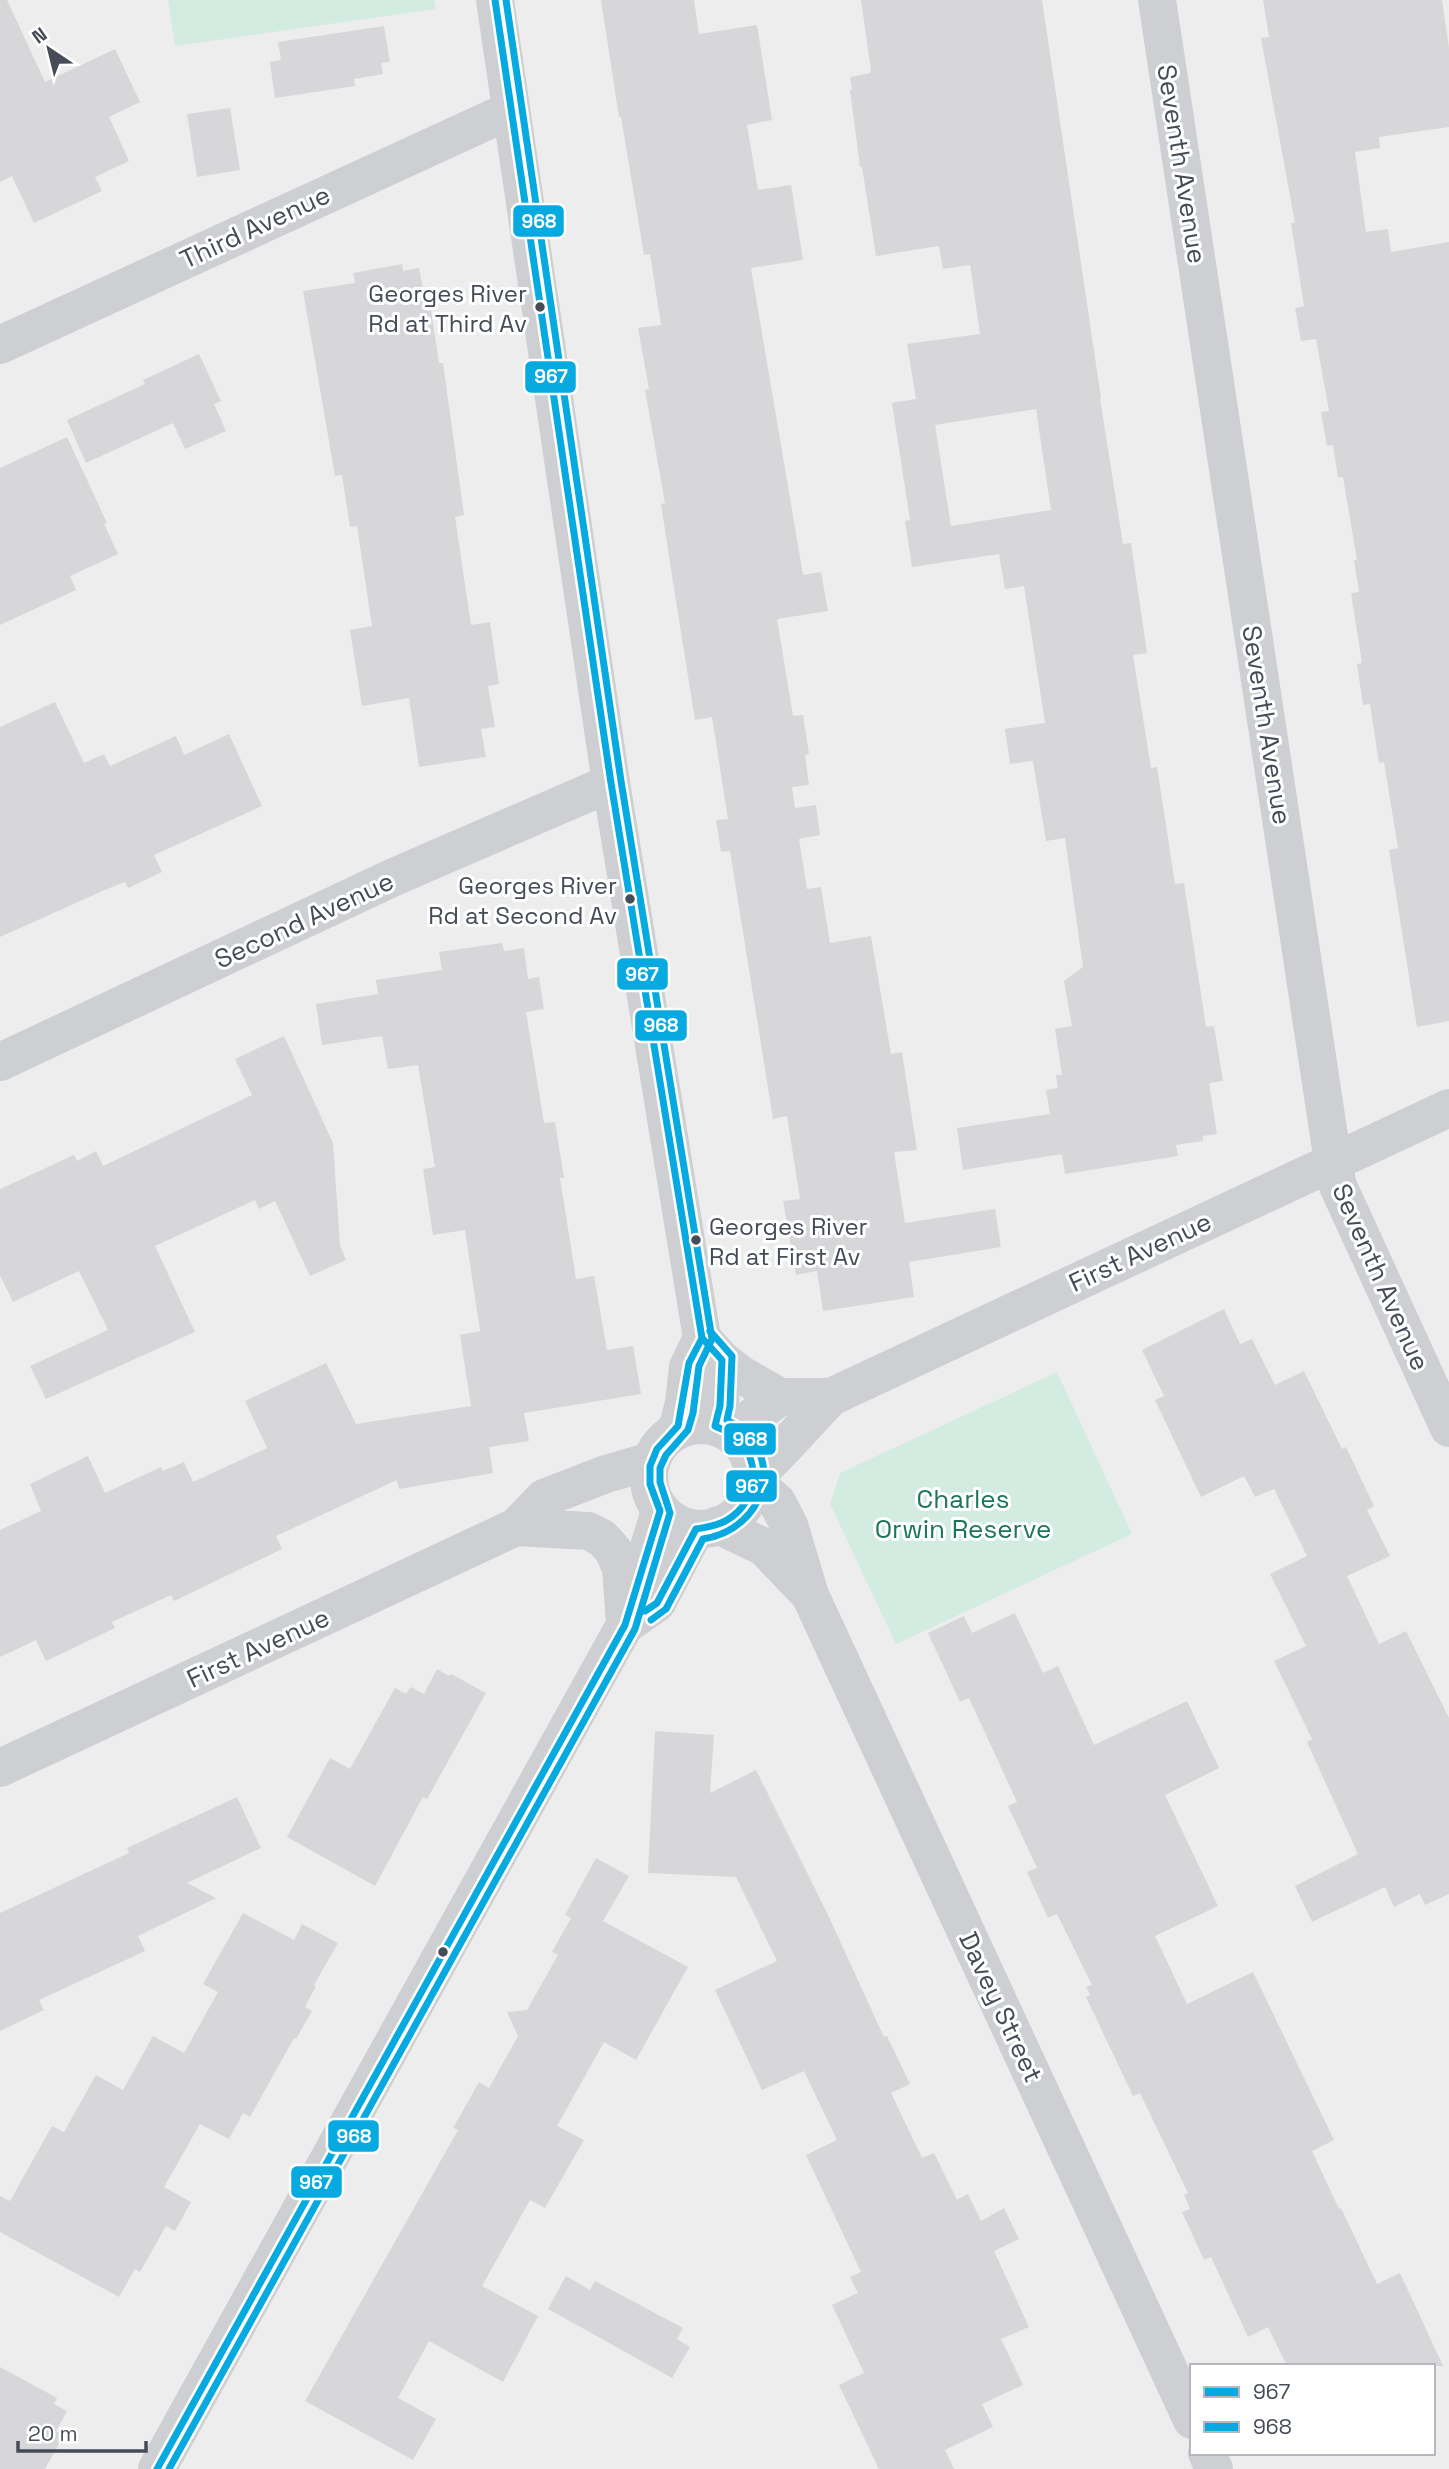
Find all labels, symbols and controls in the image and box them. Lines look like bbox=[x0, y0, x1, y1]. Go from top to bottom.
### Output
north arrow bbox=[14, 14, 84, 84]
text: N bbox=[27, 22, 52, 49]
street label: Seventh Avenue bbox=[1149, 62, 1215, 266]
street label: Third Avenue bbox=[174, 177, 336, 277]
line badge: 968 bbox=[512, 204, 565, 238]
text: 968 bbox=[522, 209, 556, 234]
place label: Georges River Rd at Third Av bbox=[368, 278, 527, 339]
marker: Georges River Rd at Third Av bbox=[533, 300, 547, 314]
line badge: 967 bbox=[524, 360, 577, 394]
text: 967 bbox=[534, 364, 568, 389]
street label: Seventh Avenue bbox=[1234, 623, 1300, 827]
street label: Second Avenue bbox=[209, 864, 399, 976]
place label: Georges River Rd at Second Av bbox=[428, 870, 617, 931]
marker: Georges River Rd at Second Av bbox=[623, 892, 637, 906]
line badge: 967 bbox=[616, 957, 669, 991]
text: 967 bbox=[625, 962, 659, 987]
line badge: 968 bbox=[634, 1009, 688, 1042]
text: 968 bbox=[644, 1013, 678, 1038]
street label: Seventh Avenue bbox=[1325, 1178, 1437, 1376]
street label: First Avenue bbox=[1063, 1204, 1217, 1300]
place label: Georges River Rd at First Av bbox=[709, 1211, 868, 1272]
marker: Georges River Rd at First Av bbox=[689, 1233, 703, 1247]
line badge: 968 bbox=[723, 1422, 777, 1456]
text: 968 bbox=[733, 1427, 767, 1452]
line badge: 967 bbox=[725, 1469, 778, 1503]
text: 967 bbox=[735, 1474, 769, 1499]
park label: Charles Orwin Reserve bbox=[875, 1482, 1051, 1546]
street label: First Avenue bbox=[181, 1600, 335, 1696]
street label: Davey Street bbox=[951, 1926, 1051, 2088]
unlabelled marker bbox=[436, 1945, 450, 1959]
line badge: 968 bbox=[327, 2119, 380, 2153]
text: 968 bbox=[337, 2124, 371, 2149]
line badge: 967 bbox=[290, 2165, 343, 2199]
text: 967 bbox=[299, 2170, 333, 2195]
legend bbox=[1190, 2364, 1435, 2455]
text: 967 bbox=[1253, 2378, 1290, 2405]
scale bar bbox=[18, 2410, 145, 2454]
text: 968 bbox=[1253, 2413, 1292, 2440]
text: 20 m bbox=[28, 2420, 78, 2447]

